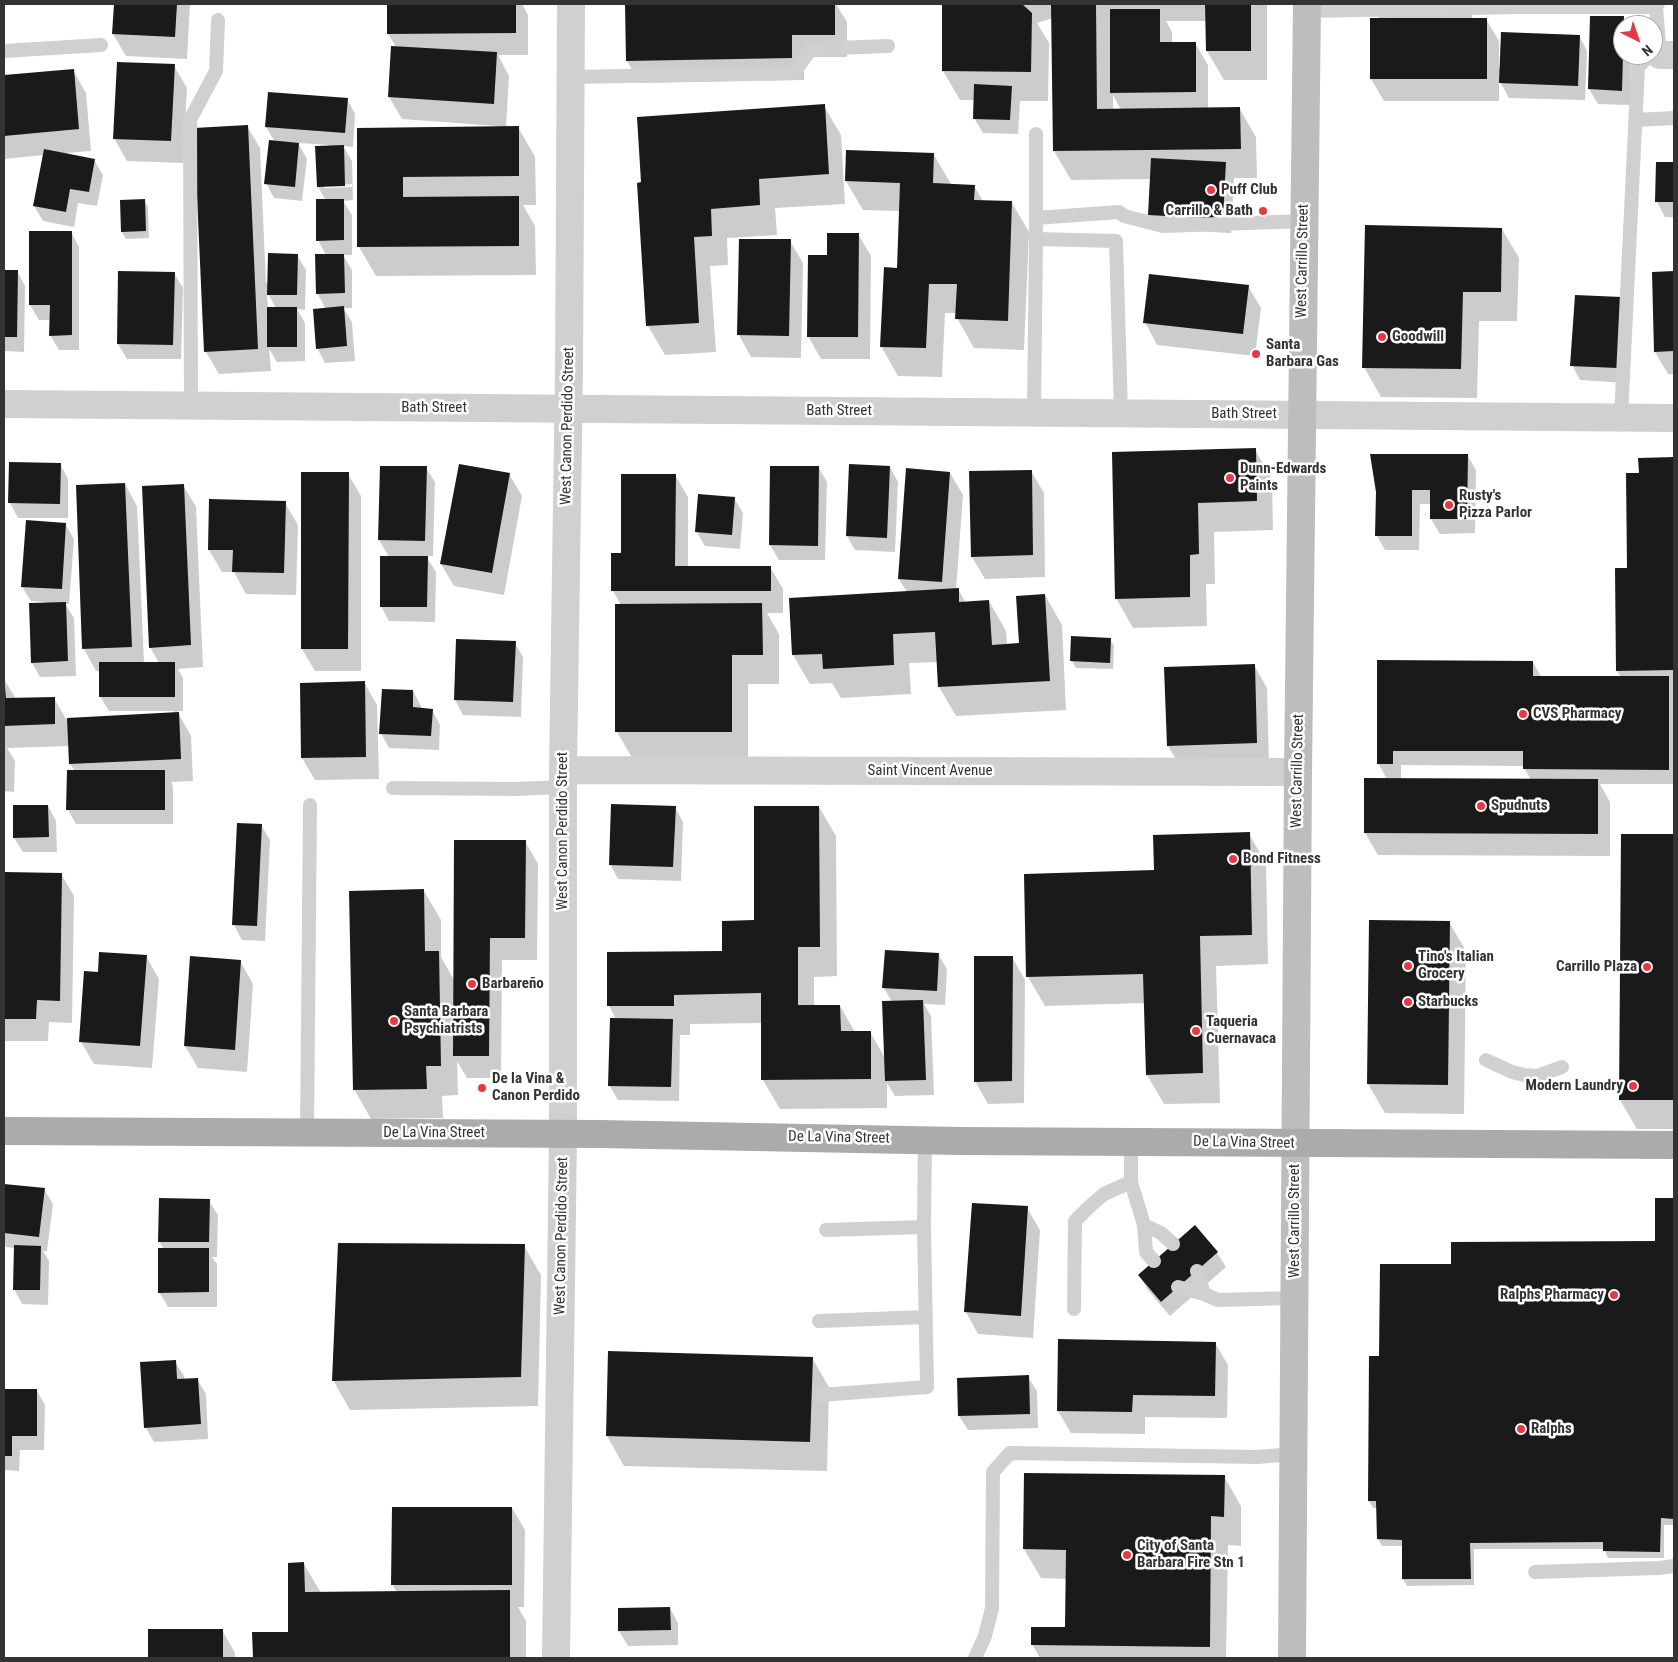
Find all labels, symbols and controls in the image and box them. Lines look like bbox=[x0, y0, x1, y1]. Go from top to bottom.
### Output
north arrow bbox=[1613, 15, 1663, 65]
text: N bbox=[1639, 42, 1656, 59]
place label: Puff Club bbox=[1221, 181, 1277, 199]
marker: Puff Club bbox=[1205, 184, 1217, 196]
place label: Carrillo & Bath bbox=[1166, 202, 1253, 220]
street label: West Carrillo Street bbox=[1293, 204, 1313, 318]
marker: Carrillo & Bath bbox=[1257, 205, 1269, 217]
place label: Goodwill bbox=[1392, 328, 1444, 346]
marker: Goodwill bbox=[1376, 331, 1388, 343]
place label: Santa Barbara Gas bbox=[1266, 336, 1339, 371]
street label: West Canon Perdido Street bbox=[558, 347, 578, 505]
marker: Santa Barbara Gas bbox=[1250, 348, 1262, 360]
street label: Bath Street bbox=[401, 399, 467, 417]
street label: Bath Street bbox=[806, 402, 872, 420]
street label: Bath Street bbox=[1211, 405, 1277, 423]
place label: Dunn-Edwards Paints bbox=[1240, 460, 1326, 495]
marker: Dunn-Edwards Paints bbox=[1224, 472, 1236, 484]
place label: Rusty's Pizza Parlor bbox=[1459, 487, 1532, 522]
marker: Rusty's Pizza Parlor bbox=[1443, 499, 1455, 511]
place label: CVS Pharmacy bbox=[1533, 705, 1621, 723]
marker: CVS Pharmacy bbox=[1517, 708, 1529, 720]
street label: West Carrillo Street bbox=[1288, 714, 1308, 828]
street label: West Canon Perdido Street bbox=[554, 752, 572, 910]
street label: Saint Vincent Avenue bbox=[868, 762, 992, 780]
place label: Spudnuts bbox=[1491, 797, 1547, 815]
marker: Spudnuts bbox=[1475, 800, 1487, 812]
place label: Bond Fitness bbox=[1243, 850, 1321, 868]
marker: Bond Fitness bbox=[1227, 853, 1239, 865]
place label: Tino's Italian Grocery bbox=[1418, 948, 1494, 983]
place label: Carrillo Plaza bbox=[1556, 958, 1637, 976]
marker: Tino's Italian Grocery bbox=[1402, 960, 1414, 972]
marker: Carrillo Plaza bbox=[1641, 961, 1653, 973]
place label: Barbareño bbox=[482, 975, 544, 993]
marker: Barbareño bbox=[466, 978, 478, 990]
place label: Starbucks bbox=[1418, 993, 1478, 1011]
marker: Starbucks bbox=[1402, 996, 1414, 1008]
place label: Santa Barbara Psychiatrists bbox=[404, 1003, 488, 1038]
place label: Taqueria Cuernavaca bbox=[1206, 1013, 1276, 1048]
marker: Santa Barbara Psychiatrists bbox=[388, 1015, 400, 1027]
marker: Taqueria Cuernavaca bbox=[1190, 1025, 1202, 1037]
place label: De la Vina & Canon Perdido bbox=[492, 1070, 580, 1105]
place label: Modern Laundry bbox=[1526, 1077, 1623, 1095]
marker: Modern Laundry bbox=[1627, 1080, 1639, 1092]
marker: De la Vina & Canon Perdido bbox=[476, 1082, 488, 1094]
street label: De La Vina Street bbox=[383, 1124, 485, 1142]
street label: De La Vina Street bbox=[788, 1128, 890, 1148]
street label: De La Vina Street bbox=[1193, 1133, 1295, 1153]
street label: West Canon Perdido Street bbox=[552, 1157, 572, 1315]
street label: West Carrillo Street bbox=[1286, 1164, 1304, 1278]
place label: Ralphs Pharmacy bbox=[1500, 1286, 1604, 1304]
marker: Ralphs Pharmacy bbox=[1608, 1289, 1620, 1301]
place label: Ralphs bbox=[1531, 1420, 1572, 1438]
marker: Ralphs bbox=[1515, 1423, 1527, 1435]
place label: City of Santa Barbara Fire Stn 1 bbox=[1137, 1537, 1245, 1572]
marker: City of Santa Barbara Fire Stn 1 bbox=[1121, 1549, 1133, 1561]

